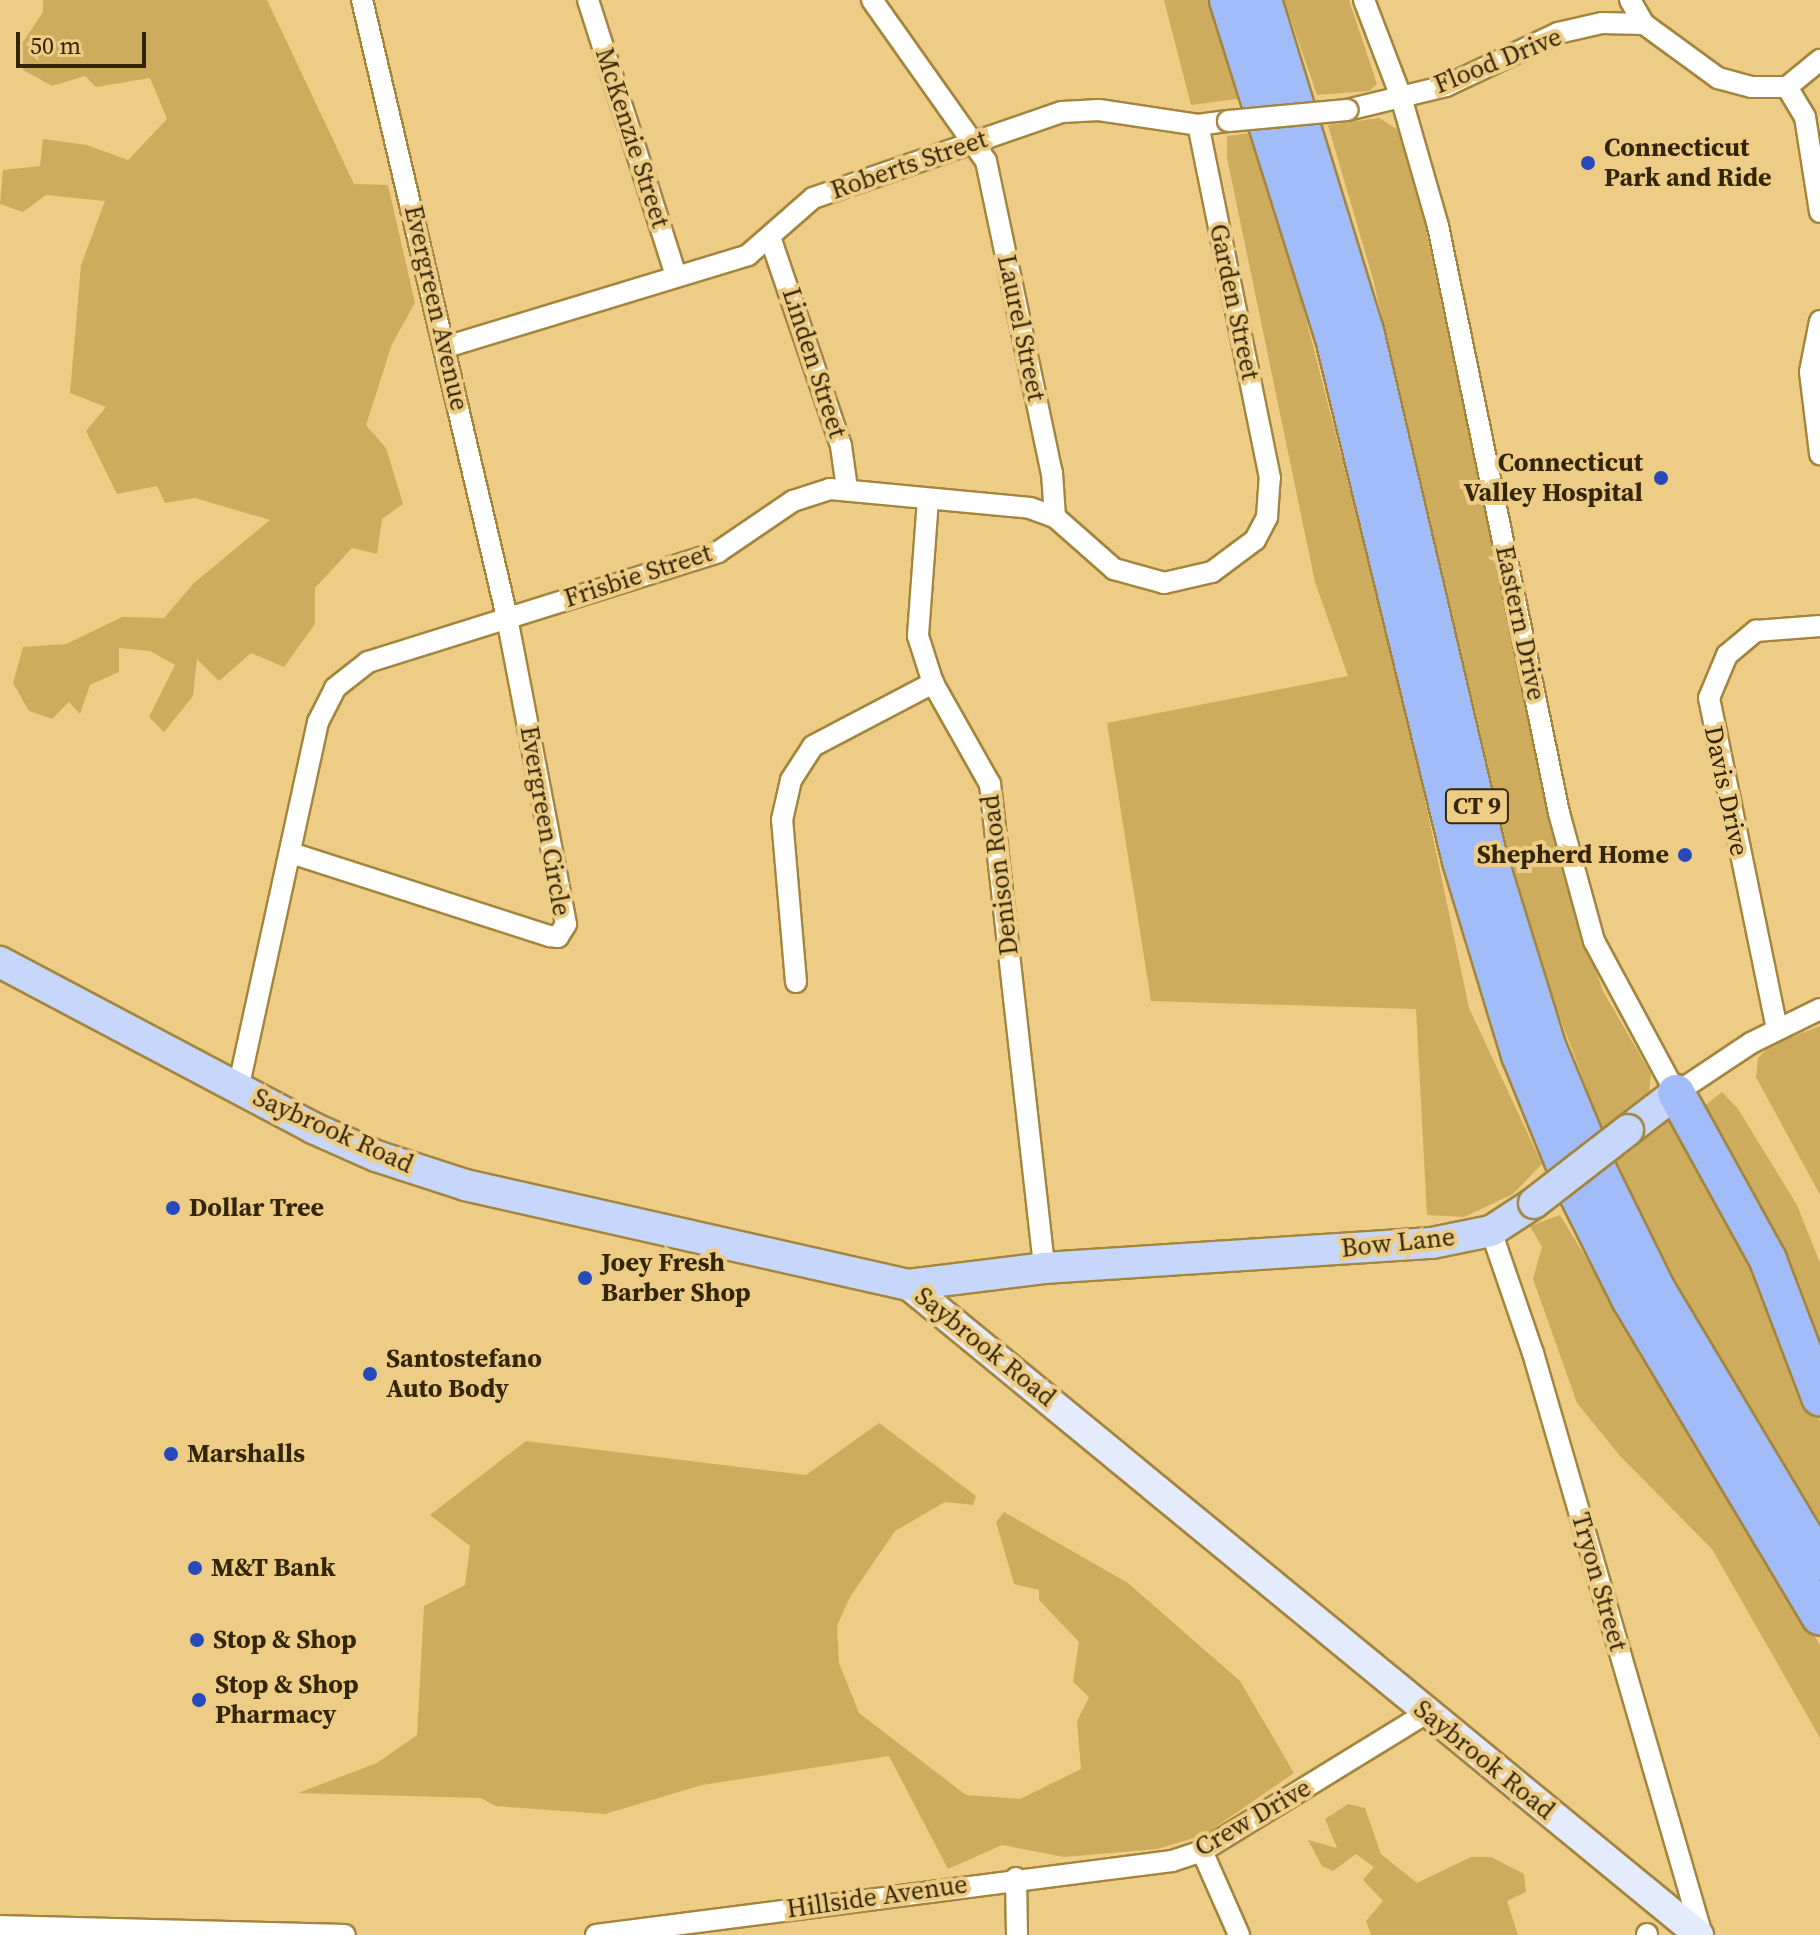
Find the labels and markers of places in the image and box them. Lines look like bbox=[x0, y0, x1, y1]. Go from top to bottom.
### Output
place label: Connecticut Park and Ride bbox=[1604, 132, 1772, 194]
marker: Connecticut Park and Ride bbox=[1579, 154, 1597, 172]
place label: Connecticut Valley Hospital bbox=[1463, 447, 1643, 508]
marker: Connecticut Valley Hospital bbox=[1650, 467, 1672, 489]
place label: Shepherd Home bbox=[1477, 839, 1669, 871]
marker: Shepherd Home bbox=[1676, 846, 1694, 864]
place label: Dollar Tree bbox=[189, 1192, 324, 1224]
marker: Dollar Tree bbox=[164, 1199, 182, 1217]
place label: Joey Fresh Barber Shop bbox=[601, 1247, 751, 1308]
marker: Joey Fresh Barber Shop bbox=[576, 1269, 594, 1287]
place label: Santostefano Auto Body bbox=[386, 1343, 542, 1404]
marker: Santostefano Auto Body bbox=[361, 1365, 379, 1383]
place label: Marshalls bbox=[187, 1438, 305, 1470]
marker: Marshalls bbox=[162, 1445, 180, 1463]
place label: M&T Bank bbox=[211, 1552, 336, 1584]
marker: M&T Bank bbox=[186, 1559, 204, 1577]
place label: Stop & Shop bbox=[213, 1624, 357, 1656]
marker: Stop & Shop bbox=[188, 1631, 206, 1649]
place label: Stop & Shop Pharmacy bbox=[215, 1669, 359, 1730]
marker: Stop & Shop Pharmacy bbox=[190, 1691, 208, 1709]

